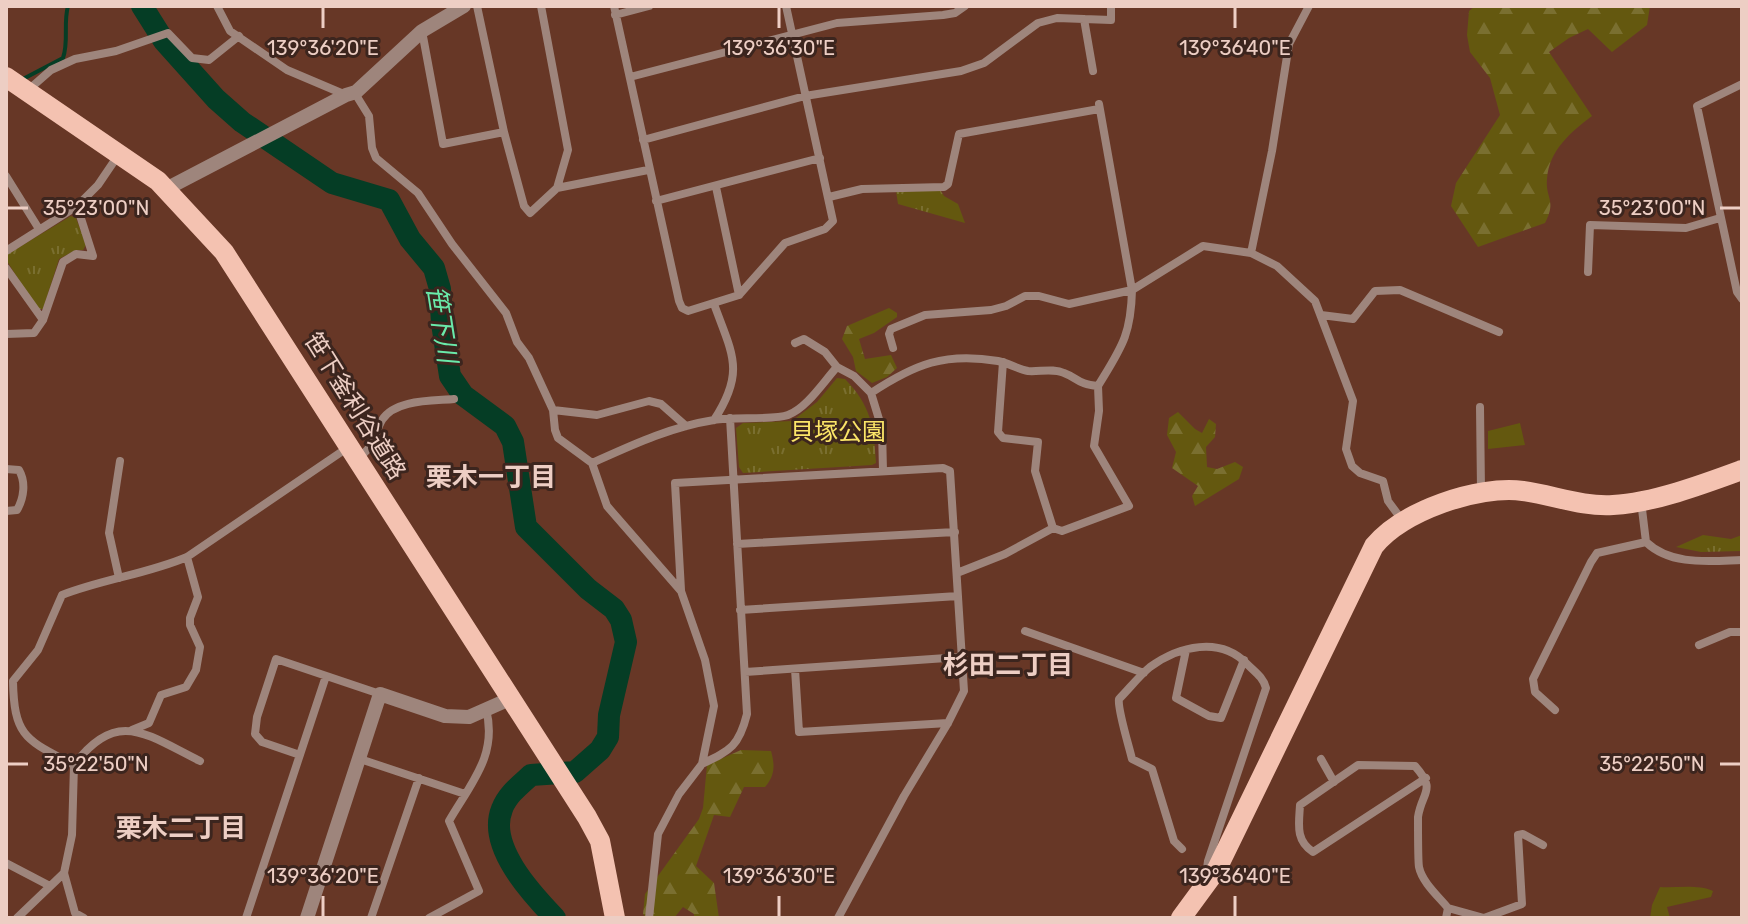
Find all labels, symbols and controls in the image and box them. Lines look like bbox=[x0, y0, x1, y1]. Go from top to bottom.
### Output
text: 139°36'20"E bbox=[267, 36, 379, 60]
text: 139°36'30"E bbox=[723, 36, 835, 60]
text: 139°36'40"E bbox=[1179, 36, 1291, 60]
text: 35°23'00"N bbox=[43, 196, 149, 220]
text: 35°23'00"N bbox=[1599, 196, 1705, 220]
water label: 笹下川 bbox=[420, 283, 463, 368]
street label: 笹下釜利谷道路 bbox=[299, 327, 411, 485]
park label: 貝塚公園 bbox=[790, 418, 886, 446]
district label: 栗木一丁目 bbox=[426, 462, 556, 493]
district label: 杉田二丁目 bbox=[943, 650, 1073, 681]
text: 35°22'50"N bbox=[43, 752, 149, 776]
text: 35°22'50"N bbox=[1599, 752, 1705, 776]
district label: 栗木二丁目 bbox=[116, 813, 246, 844]
text: 139°36'20"E bbox=[267, 864, 379, 888]
text: 139°36'30"E bbox=[723, 864, 835, 888]
text: 139°36'40"E bbox=[1179, 864, 1291, 888]

